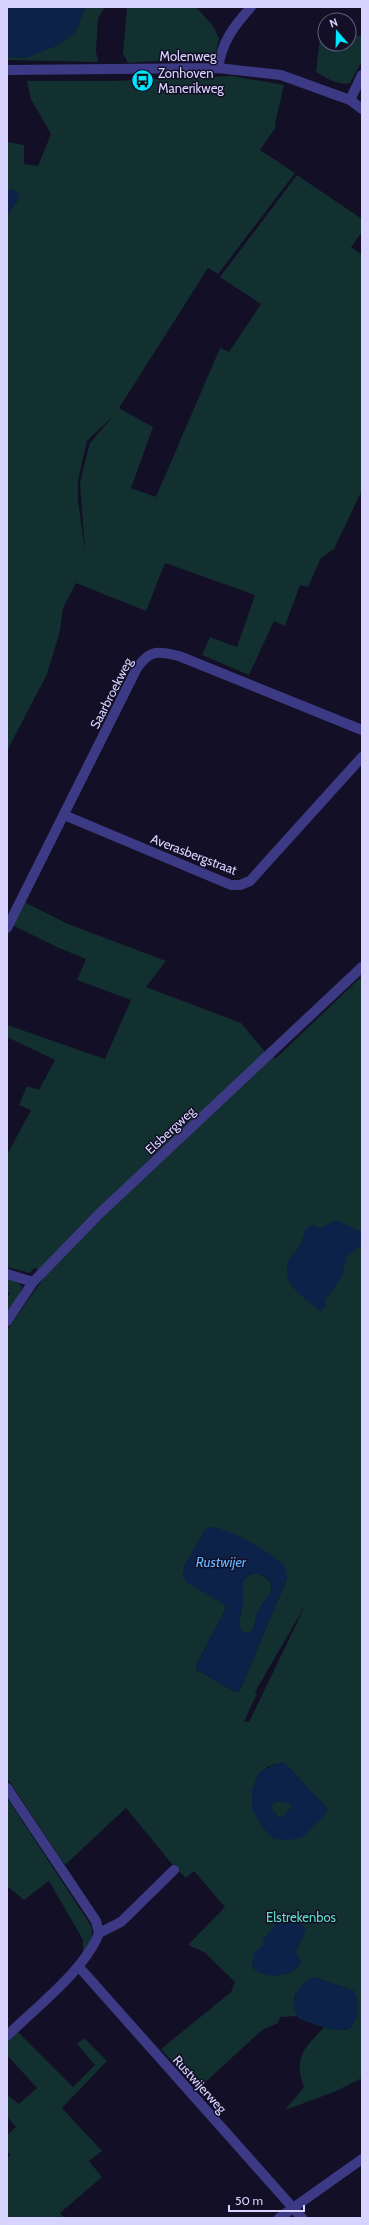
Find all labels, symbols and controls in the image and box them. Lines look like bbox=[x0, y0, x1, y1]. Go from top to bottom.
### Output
north arrow bbox=[317, 12, 357, 52]
text: N bbox=[328, 15, 340, 31]
street label: Molenweg bbox=[160, 48, 217, 64]
place label: Zonhoven Manerikweg bbox=[158, 65, 224, 96]
bus stop icon: Zonhoven Manerikweg bbox=[130, 67, 156, 93]
street label: Saarbroekweg bbox=[86, 654, 136, 731]
street label: Averasbergstraat bbox=[149, 830, 240, 878]
street label: Elsbergweg bbox=[142, 1102, 199, 1157]
water label: Rustwijer bbox=[196, 1553, 247, 1571]
park label: Elstrekenbos bbox=[266, 1909, 337, 1925]
street label: Rustwijerweg bbox=[169, 2052, 231, 2117]
scale bar bbox=[229, 2187, 304, 2213]
text: 50 m bbox=[235, 2193, 263, 2208]

